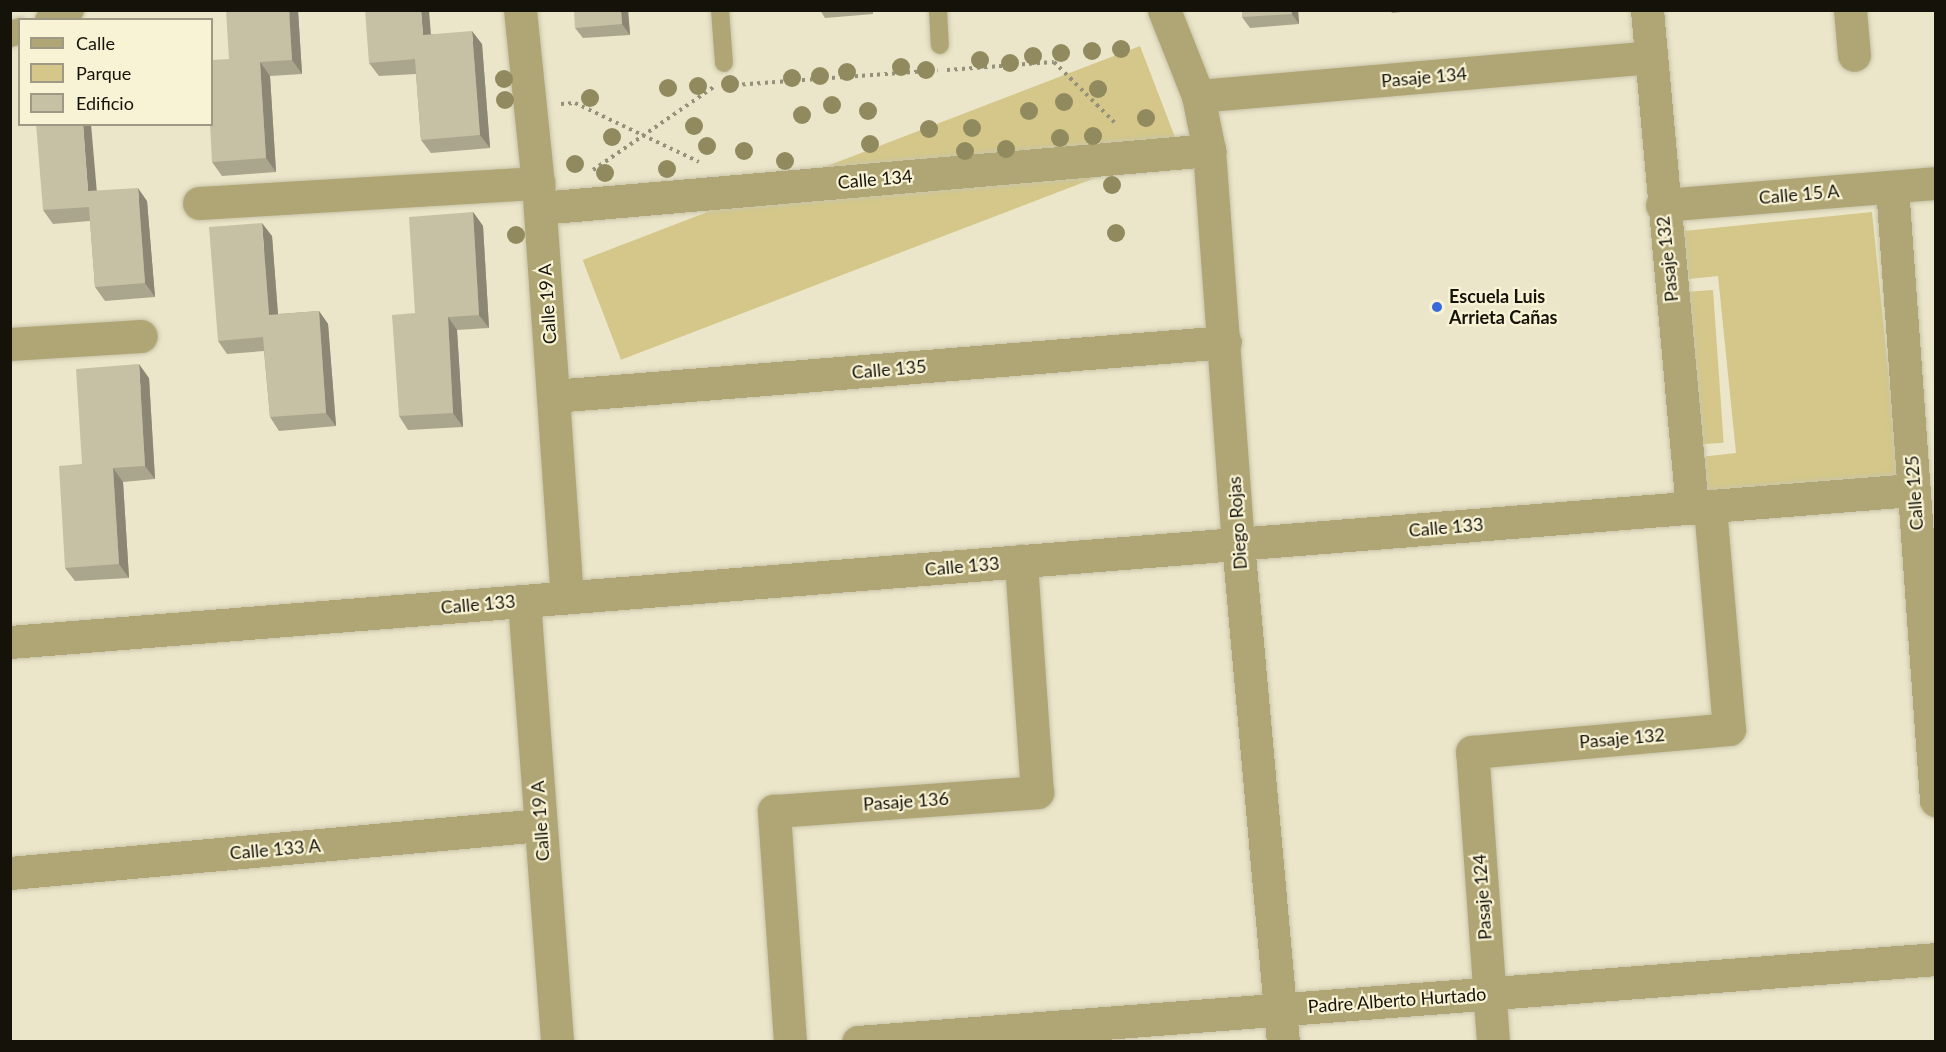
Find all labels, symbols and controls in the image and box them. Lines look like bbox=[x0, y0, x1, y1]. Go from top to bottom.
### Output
legend bbox=[18, 18, 213, 126]
text: Calle bbox=[76, 32, 115, 54]
text: Parque bbox=[76, 62, 131, 84]
street label: Pasaje 134 bbox=[1380, 62, 1468, 92]
text: Edificio bbox=[76, 92, 134, 114]
street label: Calle 134 bbox=[837, 165, 913, 193]
street label: Calle 15 A bbox=[1758, 180, 1840, 208]
street label: Pasaje 132 bbox=[1652, 215, 1682, 303]
street label: Calle 19 A bbox=[533, 263, 561, 345]
place label: Escuela Luis Arrieta Cañas bbox=[1449, 286, 1557, 328]
marker: Escuela Luis Arrieta Cañas bbox=[1430, 300, 1444, 314]
street label: Calle 135 bbox=[851, 355, 927, 383]
street label: Calle 125 bbox=[1901, 455, 1927, 531]
street label: Diego Rojas bbox=[1223, 476, 1251, 570]
street label: Calle 133 bbox=[1408, 513, 1484, 541]
street label: Calle 133 bbox=[924, 552, 1000, 580]
street label: Calle 133 bbox=[440, 590, 516, 618]
street label: Pasaje 132 bbox=[1578, 723, 1666, 753]
street label: Calle 19 A bbox=[526, 780, 554, 862]
street label: Pasaje 136 bbox=[862, 787, 950, 815]
street label: Calle 133 A bbox=[228, 834, 322, 864]
street label: Pasaje 124 bbox=[1468, 853, 1496, 941]
street label: Padre Alberto Hurtado bbox=[1307, 983, 1487, 1017]

